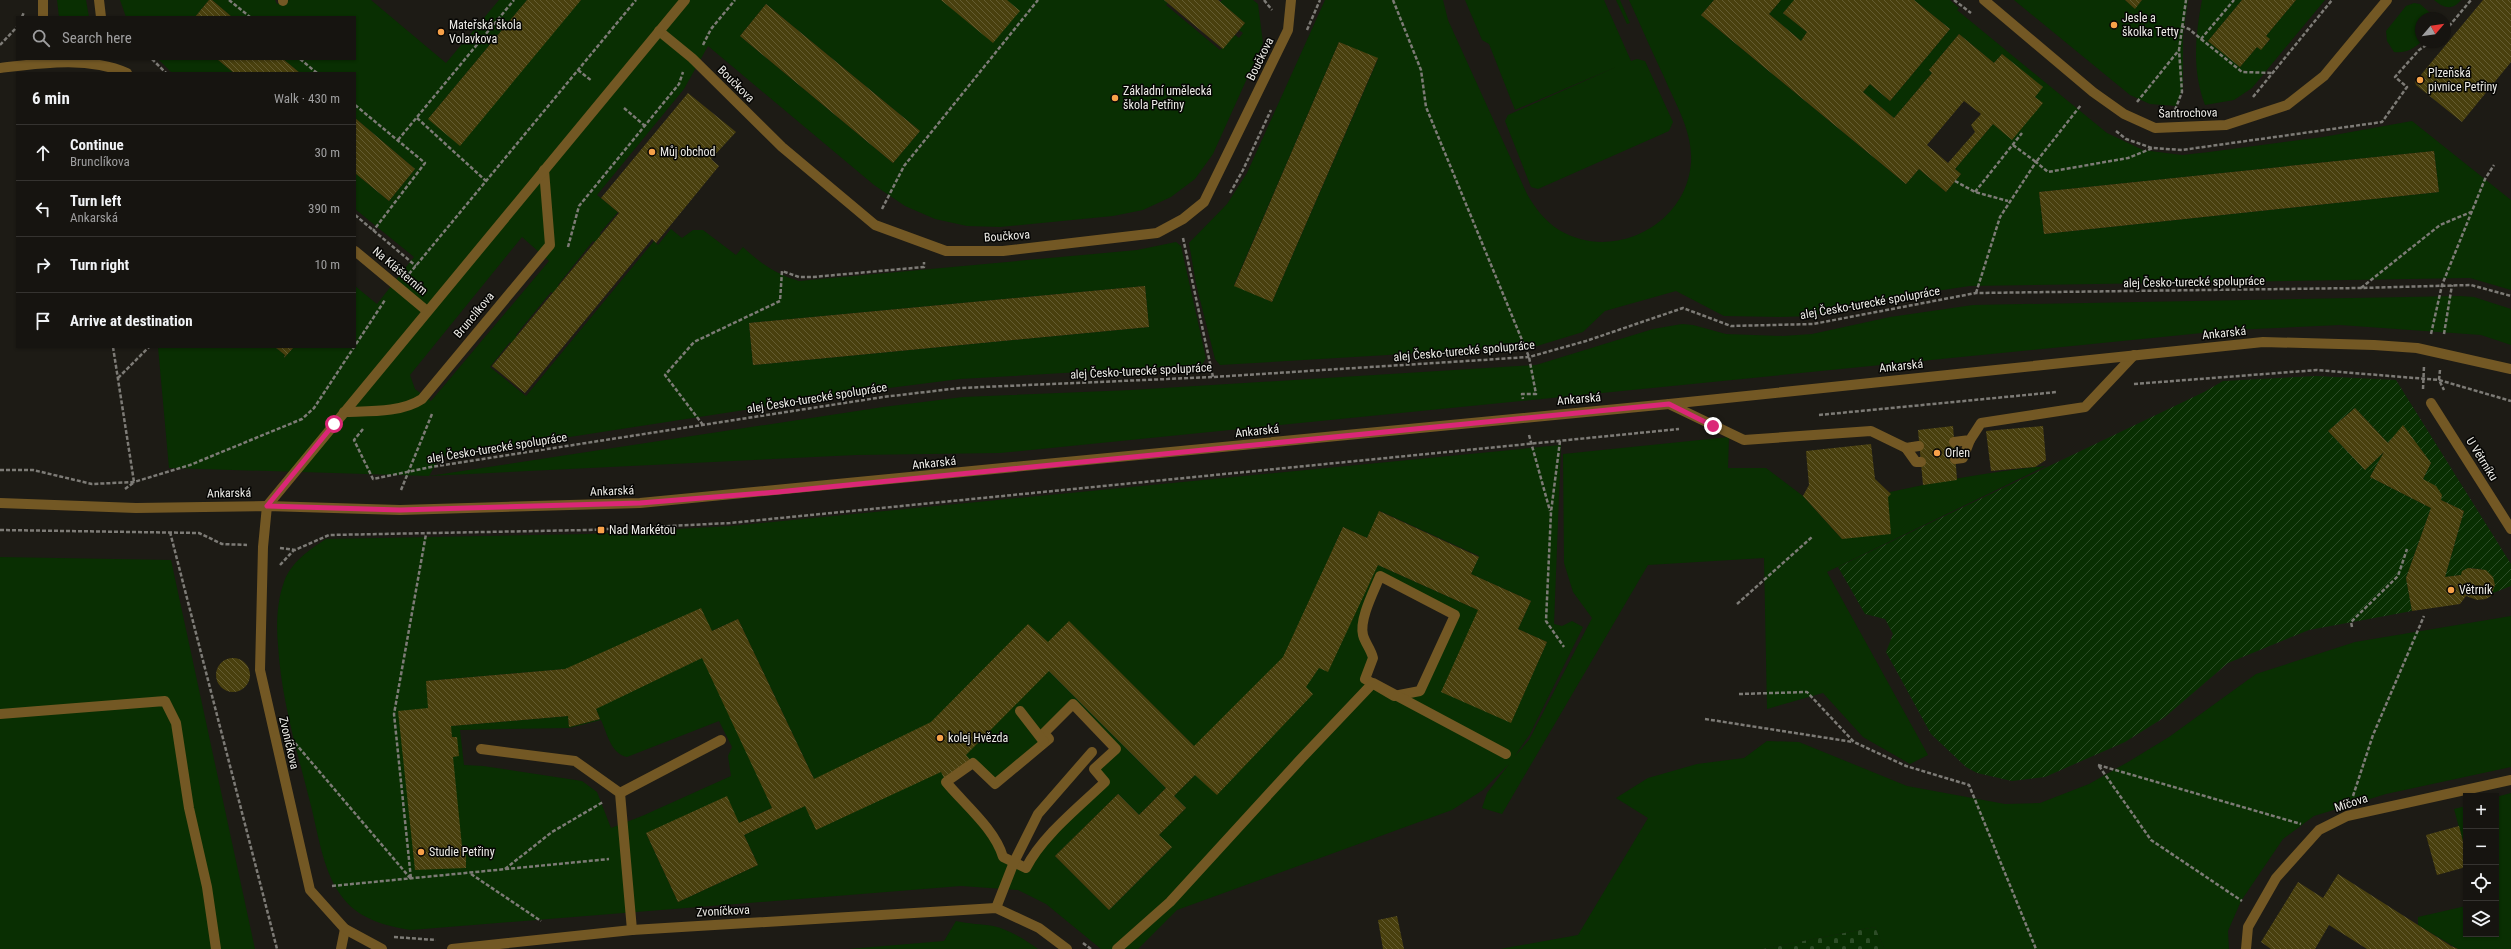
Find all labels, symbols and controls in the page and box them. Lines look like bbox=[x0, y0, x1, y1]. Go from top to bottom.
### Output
place label: Jesle a školka Tetty bbox=[2122, 11, 2179, 39]
north arrow bbox=[2415, 12, 2451, 48]
search box bbox=[16, 16, 356, 60]
place label: Mateřská škola Volavkova bbox=[449, 18, 522, 46]
marker: Jesle a školka Tetty bbox=[2109, 20, 2119, 30]
icon: search bbox=[30, 27, 52, 49]
marker: Mateřská škola Volavkova bbox=[436, 27, 446, 37]
text: Search here bbox=[62, 29, 132, 47]
street label: Boučkova bbox=[1244, 35, 1276, 83]
street label: Boučkova bbox=[715, 63, 757, 105]
place label: Plzeňská pivnice Petřiny bbox=[2428, 66, 2497, 94]
marker: Plzeňská pivnice Petřiny bbox=[2415, 75, 2425, 85]
place label: Základní umělecká škola Petřiny bbox=[1123, 84, 1212, 112]
text: 6 min bbox=[32, 88, 70, 108]
text: Walk · 430 m bbox=[274, 91, 340, 106]
marker: Základní umělecká škola Petřiny bbox=[1110, 93, 1120, 103]
street label: Šantrochova bbox=[2158, 104, 2218, 121]
text: Continue bbox=[70, 136, 124, 154]
icon: ahead bbox=[32, 142, 54, 164]
text: 30 m bbox=[314, 145, 340, 160]
place label: Můj obchod bbox=[660, 145, 716, 159]
marker: Můj obchod bbox=[647, 147, 657, 157]
text: Brunclíkova bbox=[70, 154, 130, 169]
text: Turn left bbox=[70, 192, 121, 210]
icon: left bbox=[32, 198, 54, 220]
text: 390 m bbox=[308, 201, 340, 216]
text: Ankarská bbox=[70, 210, 118, 225]
street label: Boučkova bbox=[984, 227, 1031, 245]
street label: Na Klášterním bbox=[370, 244, 430, 298]
icon: right bbox=[32, 254, 54, 276]
text: Turn right bbox=[70, 256, 129, 274]
text: 10 m bbox=[314, 257, 340, 272]
street label: alej Česko-turecké spolupráce bbox=[2123, 273, 2265, 290]
street label: alej Česko-turecké spolupráce bbox=[1799, 283, 1941, 322]
street label: Brunclíkova bbox=[451, 289, 497, 341]
icon: arrive bbox=[32, 310, 54, 332]
text: Arrive at destination bbox=[70, 312, 193, 330]
street label: Ankarská bbox=[2201, 324, 2247, 342]
street label: alej Česko-turecké spolupráce bbox=[1393, 337, 1536, 364]
street label: Ankarská bbox=[1878, 357, 1924, 375]
street label: alej Česko-turecké spolupráce bbox=[1070, 359, 1213, 382]
street label: alej Česko-turecké spolupráce bbox=[746, 379, 889, 416]
street label: Ankarská bbox=[1556, 390, 1602, 408]
route start bbox=[325, 415, 343, 433]
route end bbox=[1704, 417, 1722, 435]
street label: Ankarská bbox=[1234, 422, 1280, 440]
street label: alej Česko-turecké spolupráce bbox=[426, 429, 569, 466]
street label: U Větrníku bbox=[2463, 435, 2501, 484]
place label: Orlen bbox=[1945, 446, 1970, 460]
marker: Orlen bbox=[1932, 448, 1942, 458]
street label: Ankarská bbox=[911, 454, 957, 472]
street label: Ankarská bbox=[590, 483, 635, 499]
street label: Ankarská bbox=[207, 486, 251, 500]
place label: Nad Markétou bbox=[609, 523, 676, 537]
marker: Nad Markétou bbox=[596, 525, 606, 535]
place label: Větrník bbox=[2459, 583, 2493, 597]
marker: Větrník bbox=[2446, 585, 2456, 595]
street label: Zvoníčkova bbox=[276, 715, 302, 771]
place label: kolej Hvězda bbox=[948, 731, 1009, 745]
marker: kolej Hvězda bbox=[935, 733, 945, 743]
street label: Míčova bbox=[2333, 791, 2370, 815]
map controls bbox=[2463, 793, 2499, 937]
button: + bbox=[2463, 793, 2499, 829]
button: − bbox=[2463, 829, 2499, 865]
place label: Studie Petřiny bbox=[429, 845, 495, 859]
marker: Studie Petřiny bbox=[416, 847, 426, 857]
button: locate bbox=[2463, 865, 2499, 901]
button: layers bbox=[2463, 901, 2499, 937]
street label: Zvoníčkova bbox=[696, 903, 750, 919]

